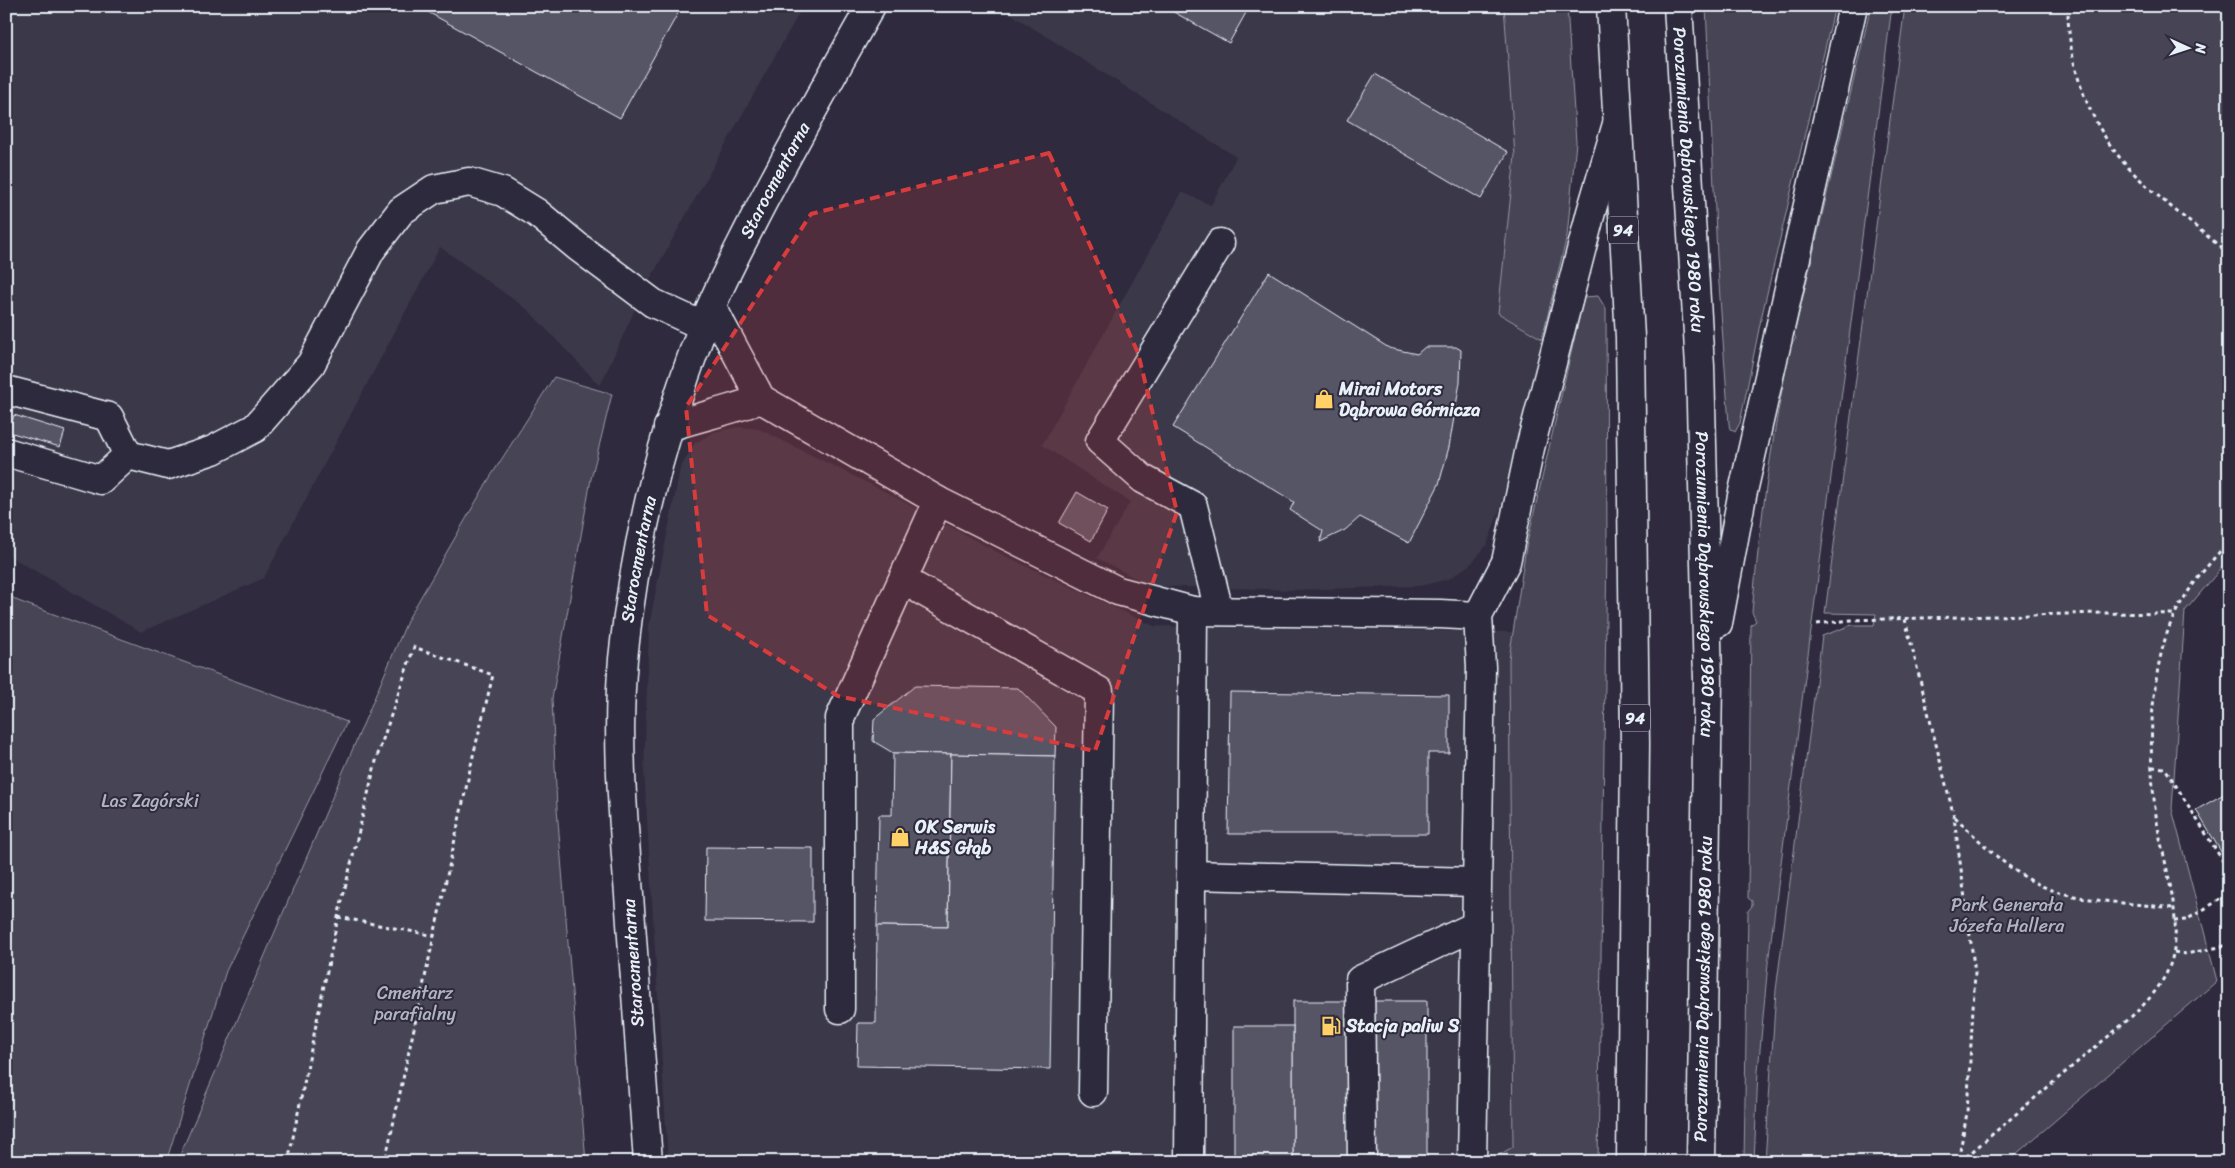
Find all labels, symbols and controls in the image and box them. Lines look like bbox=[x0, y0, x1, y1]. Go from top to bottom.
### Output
north arrow bbox=[2162, 22, 2212, 72]
street label: Porozumienia Dąbrowskiego 1980 roku bbox=[1663, 26, 1714, 334]
text: N bbox=[2188, 42, 2213, 54]
street label: Starocmentarna bbox=[731, 115, 819, 244]
road number: 94 bbox=[1608, 216, 1638, 244]
place label: Mirai Motors Dąbrowa Górnicza bbox=[1338, 373, 1480, 426]
shop icon: Mirai Motors Dąbrowa Górnicza bbox=[1313, 388, 1335, 410]
street label: Porozumienia Dąbrowskiego 1980 roku bbox=[1686, 431, 1724, 738]
street label: Starocmentarna bbox=[611, 492, 666, 625]
road number: 94 bbox=[1620, 704, 1650, 731]
park label: Las Zagórski bbox=[101, 785, 200, 817]
place label: OK Serwis H&S Głąb bbox=[914, 811, 996, 864]
shop icon: OK Serwis H&S Głąb bbox=[889, 826, 911, 848]
street label: Porozumienia Dąbrowskiego 1980 roku bbox=[1684, 835, 1722, 1142]
park label: Park Generała Józefa Hallera bbox=[1949, 889, 2065, 942]
street label: Starocmentarna bbox=[612, 897, 653, 1028]
park label: Cmentarz parafialny bbox=[373, 977, 456, 1030]
place label: Stacja paliw S bbox=[1345, 1010, 1460, 1042]
fuel station icon: Stacja paliw S bbox=[1320, 1015, 1342, 1037]

